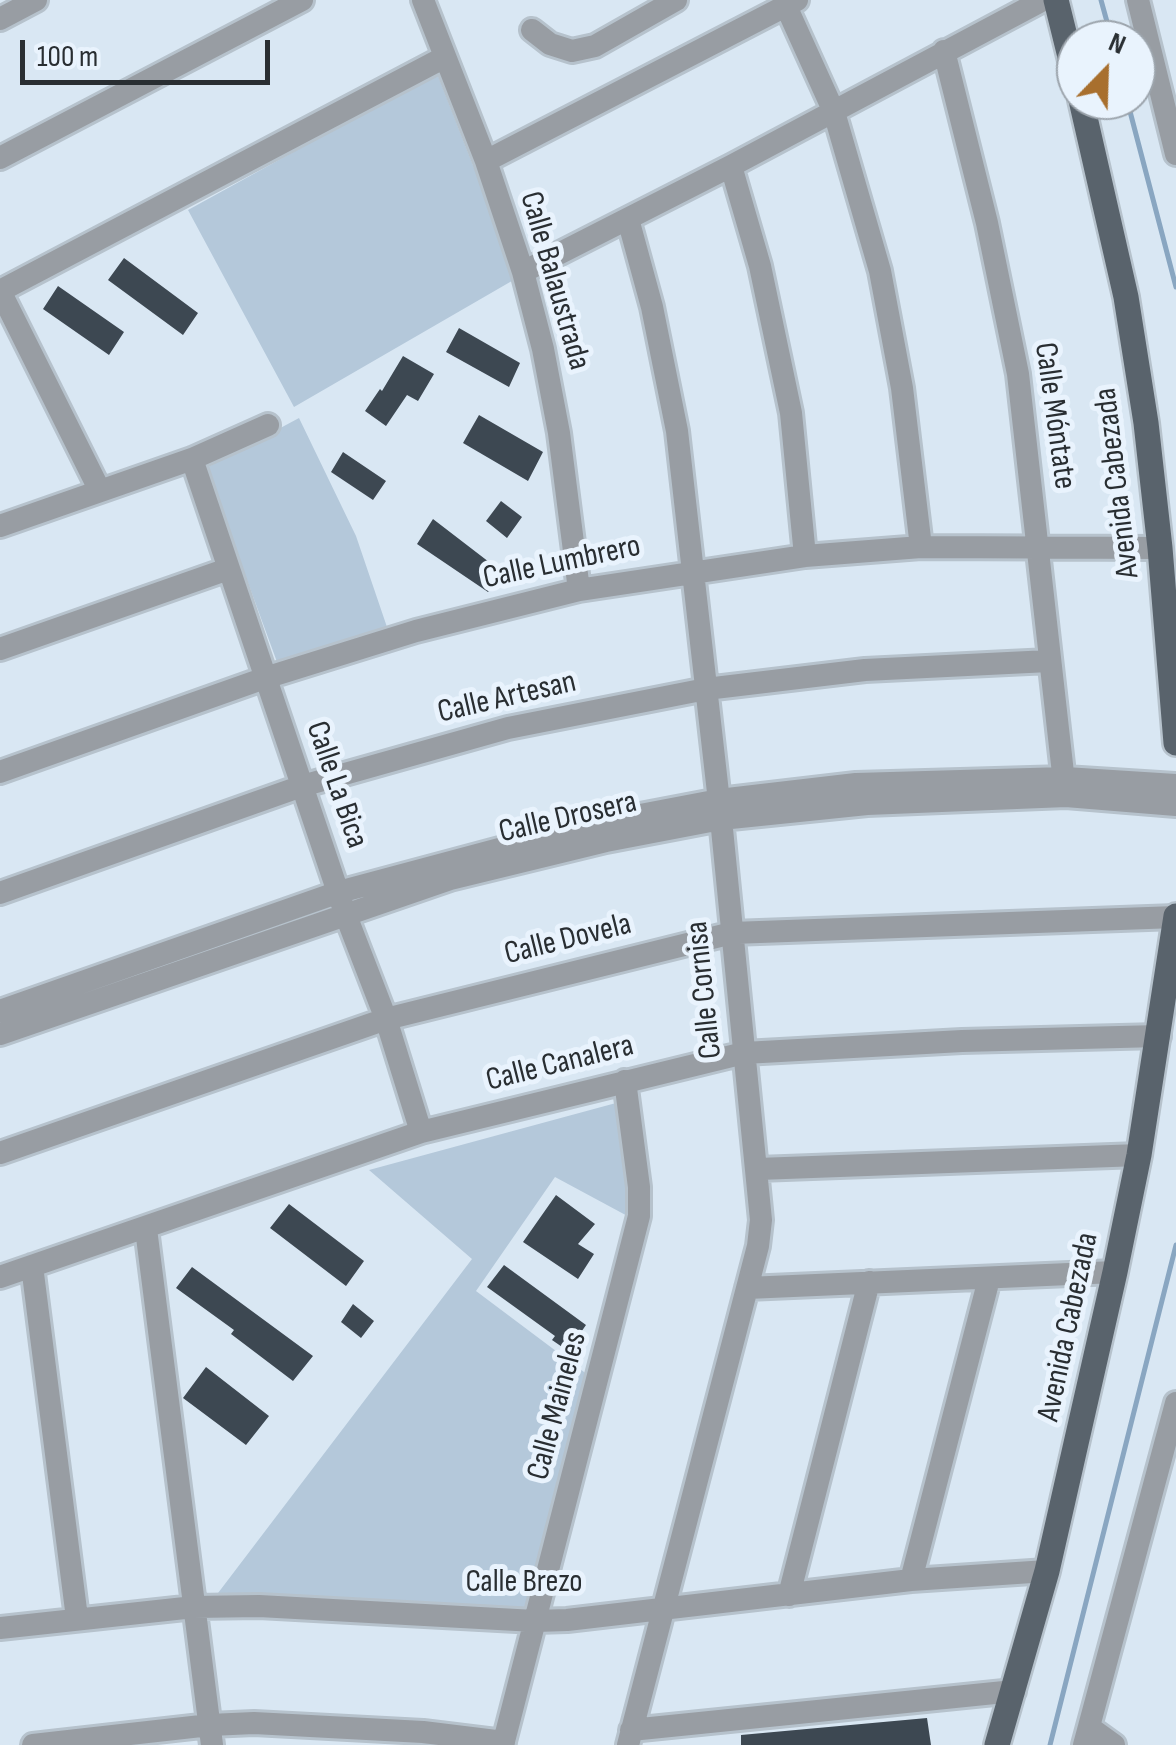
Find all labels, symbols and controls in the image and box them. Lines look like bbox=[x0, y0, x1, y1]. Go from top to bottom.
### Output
scale bar bbox=[25, 20, 275, 82]
north arrow bbox=[1056, 20, 1156, 120]
text: N bbox=[1104, 26, 1130, 62]
text: 100 m bbox=[37, 39, 98, 75]
street label: Calle Balaustrada bbox=[510, 188, 598, 374]
street label: Calle Móntate bbox=[1025, 340, 1083, 492]
street label: Avenida Cabezada bbox=[1087, 386, 1149, 580]
street label: Calle Lumbrero bbox=[480, 528, 644, 598]
street label: Calle Artesan bbox=[434, 663, 580, 733]
street label: Calle La Bica bbox=[296, 717, 376, 853]
street label: Calle Drosera bbox=[495, 784, 641, 852]
street label: Calle Dovela bbox=[501, 906, 635, 974]
street label: Calle Cornisa bbox=[679, 919, 731, 1061]
street label: Calle Canalera bbox=[482, 1027, 638, 1101]
street label: Avenida Cabezada bbox=[1030, 1229, 1108, 1425]
street label: Calle Maineles bbox=[520, 1328, 596, 1484]
street label: Calle Brezo bbox=[465, 1564, 583, 1602]

